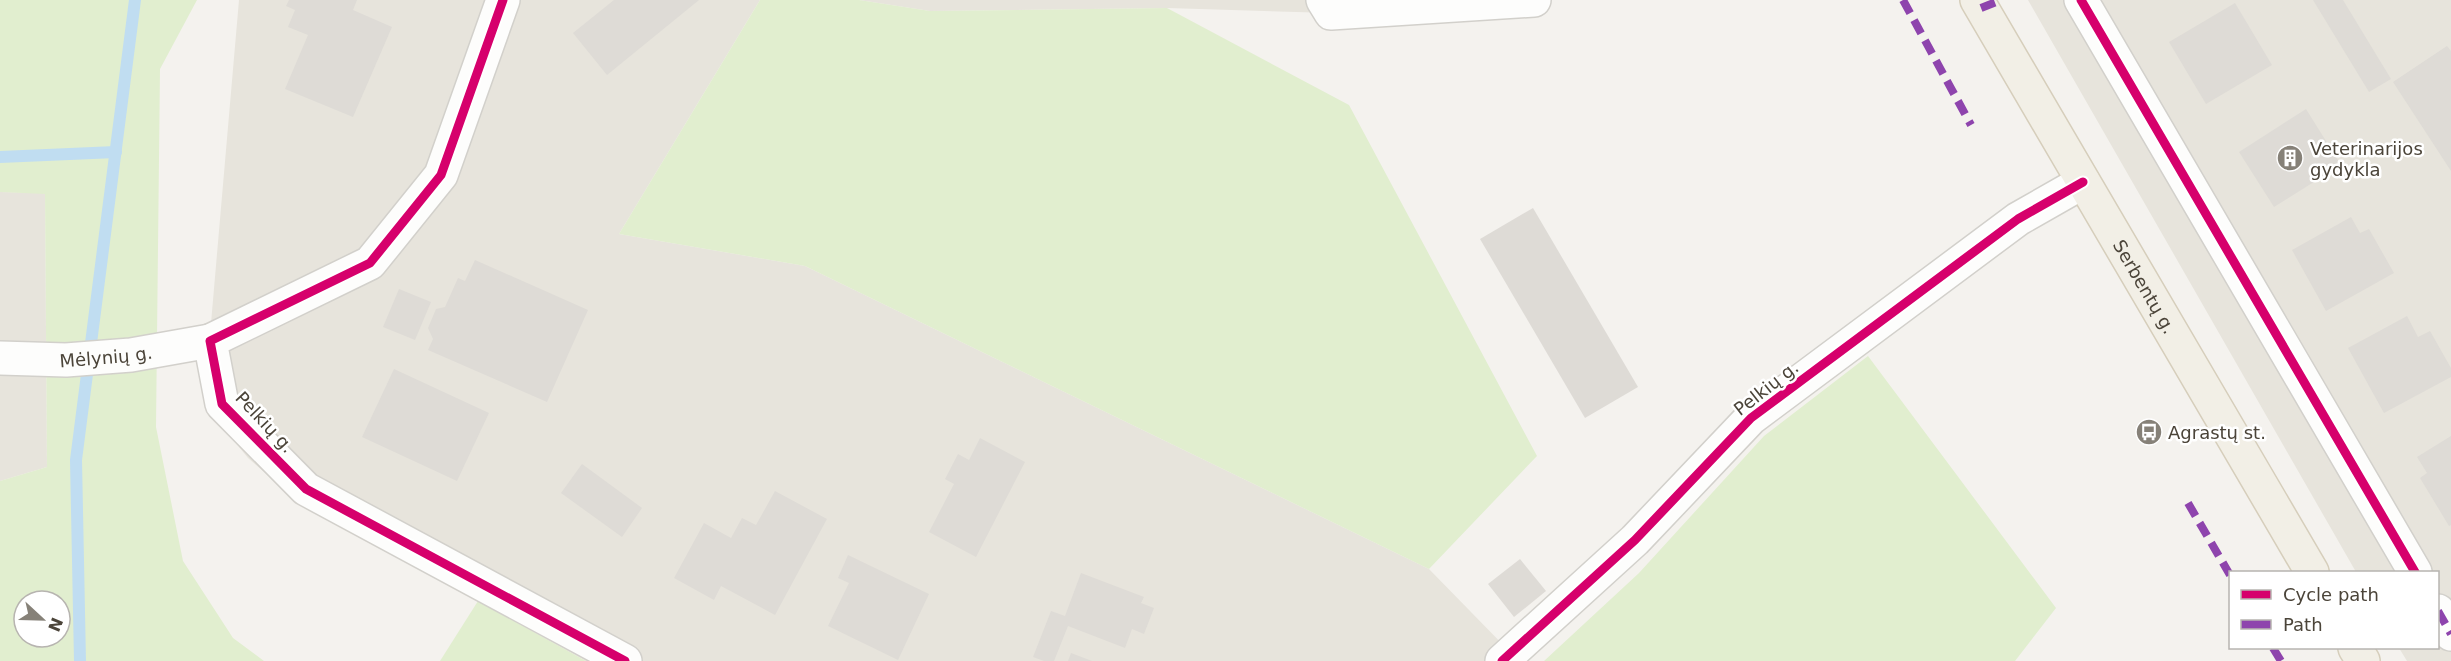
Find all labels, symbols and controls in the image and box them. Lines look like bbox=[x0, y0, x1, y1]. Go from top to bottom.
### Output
place label: Veterinarijos gydykla bbox=[2310, 138, 2423, 180]
building icon: Veterinarijos gydykla bbox=[2275, 143, 2305, 173]
street label: Serbentų g. bbox=[2109, 236, 2180, 337]
street label: Mėlynių g. bbox=[59, 341, 154, 371]
street label: Pelkių g. bbox=[1730, 356, 1802, 420]
street label: Pelkių g. bbox=[231, 387, 299, 457]
bus stop icon: Agrastų st. bbox=[2134, 417, 2164, 447]
place label: Agrastų st. bbox=[2168, 422, 2266, 443]
legend bbox=[2229, 571, 2439, 649]
text: Cycle path bbox=[2283, 584, 2379, 605]
north arrow bbox=[12, 589, 72, 649]
text: Path bbox=[2283, 614, 2323, 635]
text: N bbox=[44, 615, 67, 634]

